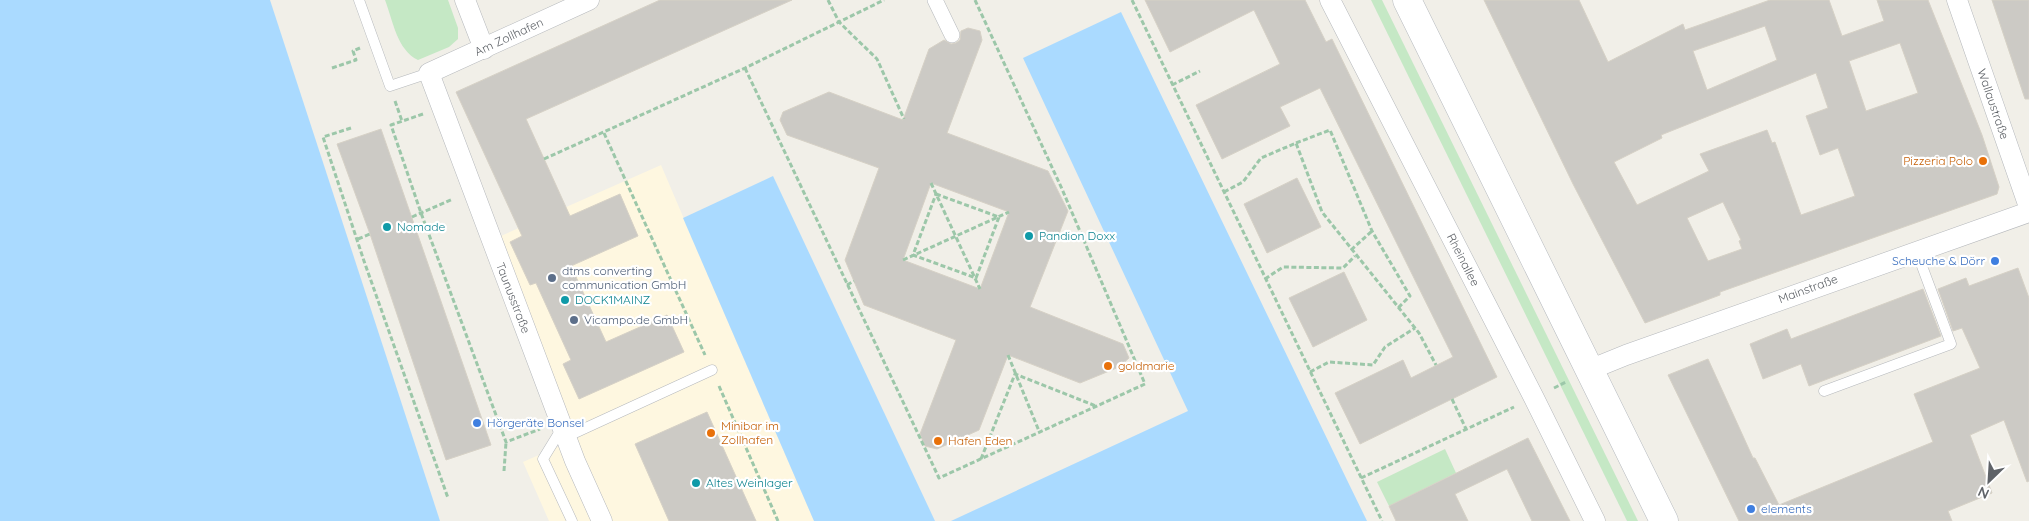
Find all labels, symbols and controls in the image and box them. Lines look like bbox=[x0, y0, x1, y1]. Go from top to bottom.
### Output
street label: Am Zollhafen bbox=[472, 14, 546, 59]
street label: Wallaustraße bbox=[1974, 67, 2013, 141]
place label: Pizzeria Polo bbox=[1903, 153, 1973, 168]
marker: Pizzeria Polo bbox=[1977, 155, 1989, 167]
place label: Nomade bbox=[397, 219, 445, 234]
marker: Nomade bbox=[381, 221, 393, 233]
place label: Pandion Doxx bbox=[1039, 228, 1115, 243]
marker: Pandion Doxx bbox=[1023, 230, 1035, 242]
street label: Rheinallee bbox=[1444, 231, 1483, 289]
place label: Scheuche & Dörr bbox=[1892, 253, 1985, 268]
marker: Scheuche & Dörr bbox=[1989, 255, 2001, 267]
street label: Taunusstraße bbox=[493, 260, 534, 336]
place label: dtms converting communication GmbH bbox=[562, 263, 686, 292]
street label: Mainstraße bbox=[1776, 271, 1840, 306]
marker: dtms converting communication GmbH bbox=[546, 272, 558, 284]
place label: DOCK1MAINZ bbox=[575, 292, 651, 307]
marker: DOCK1MAINZ bbox=[559, 294, 571, 306]
place label: Vicampo.de GmbH bbox=[584, 312, 688, 327]
marker: Vicampo.de GmbH bbox=[568, 314, 580, 326]
place label: goldmarie bbox=[1118, 358, 1175, 373]
marker: goldmarie bbox=[1102, 360, 1114, 372]
place label: Hörgeräte Bonsel bbox=[487, 415, 584, 430]
marker: Hörgeräte Bonsel bbox=[471, 417, 483, 429]
place label: Minibar im Zollhafen bbox=[721, 418, 779, 447]
marker: Minibar im Zollhafen bbox=[705, 427, 717, 439]
place label: Hafen Eden bbox=[948, 433, 1013, 448]
marker: Hafen Eden bbox=[932, 435, 944, 447]
north arrow bbox=[1964, 456, 2014, 506]
place label: Altes Weinlager bbox=[706, 475, 793, 490]
marker: Altes Weinlager bbox=[690, 477, 702, 489]
text: N bbox=[1975, 482, 1992, 503]
place label: elements bbox=[1761, 501, 1812, 516]
marker: elements bbox=[1745, 503, 1757, 515]

